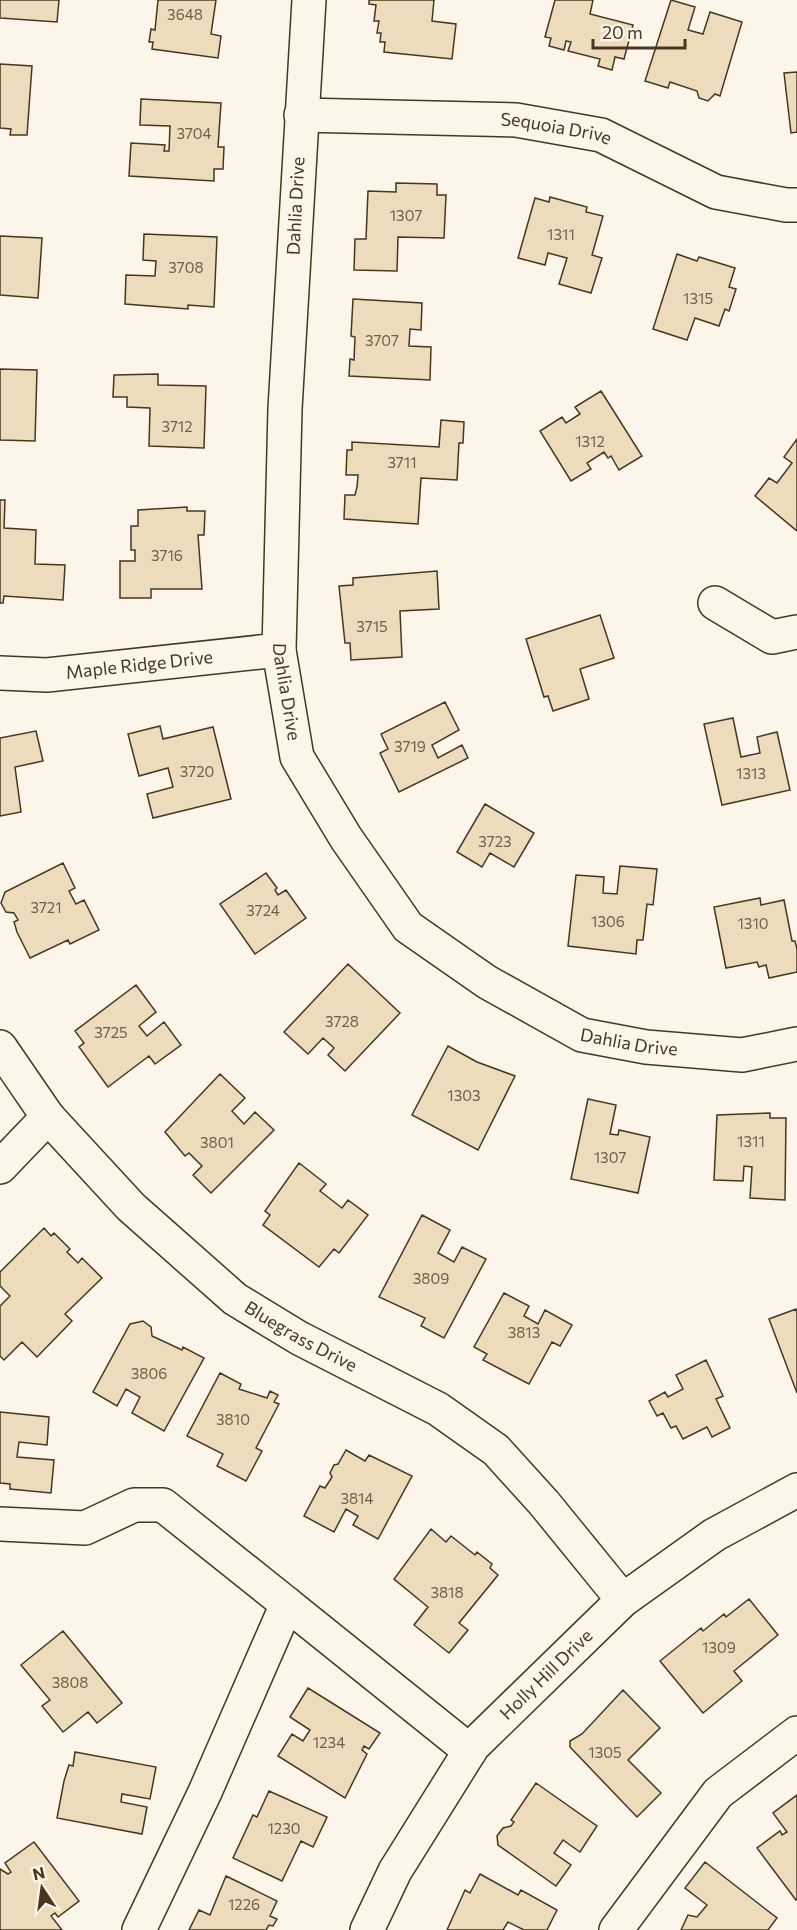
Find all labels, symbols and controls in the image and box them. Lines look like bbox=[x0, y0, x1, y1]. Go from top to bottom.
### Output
house number: 3648 bbox=[167, 5, 203, 23]
scale bar bbox=[593, 12, 684, 50]
text: 20 m bbox=[602, 21, 643, 43]
street label: Sequoia Drive bbox=[500, 107, 616, 149]
house number: 3704 bbox=[176, 124, 212, 142]
street label: Dahlia Drive bbox=[281, 156, 309, 256]
house number: 1307 bbox=[390, 206, 422, 224]
house number: 1311 bbox=[547, 225, 575, 243]
house number: 3708 bbox=[168, 258, 204, 276]
house number: 1315 bbox=[683, 289, 713, 307]
house number: 3707 bbox=[365, 331, 399, 349]
house number: 3712 bbox=[161, 417, 193, 435]
house number: 1312 bbox=[575, 432, 605, 450]
house number: 3711 bbox=[387, 453, 417, 471]
house number: 3716 bbox=[151, 546, 183, 564]
house number: 3715 bbox=[356, 617, 388, 635]
street label: Dahlia Drive bbox=[269, 643, 306, 742]
street label: Maple Ridge Drive bbox=[65, 645, 214, 683]
house number: 3719 bbox=[394, 737, 426, 755]
house number: 3720 bbox=[180, 762, 214, 780]
house number: 1313 bbox=[736, 764, 766, 782]
house number: 3723 bbox=[478, 832, 512, 850]
house number: 3721 bbox=[30, 898, 62, 916]
house number: 3724 bbox=[246, 901, 280, 919]
house number: 1306 bbox=[591, 912, 625, 930]
house number: 1310 bbox=[737, 914, 769, 932]
house number: 3728 bbox=[325, 1012, 359, 1030]
house number: 3725 bbox=[94, 1023, 128, 1041]
street label: Dahlia Drive bbox=[578, 1023, 679, 1060]
house number: 1303 bbox=[447, 1086, 481, 1104]
house number: 1311 bbox=[737, 1132, 765, 1150]
house number: 3801 bbox=[200, 1133, 234, 1151]
house number: 1307 bbox=[594, 1148, 626, 1166]
house number: 3809 bbox=[413, 1269, 449, 1287]
street label: Bluegrass Drive bbox=[241, 1296, 361, 1376]
house number: 3813 bbox=[508, 1323, 540, 1341]
house number: 3806 bbox=[131, 1364, 167, 1382]
house number: 3810 bbox=[216, 1410, 250, 1428]
house number: 3814 bbox=[340, 1489, 374, 1507]
house number: 3818 bbox=[430, 1583, 464, 1601]
street label: Holly Hill Drive bbox=[495, 1624, 596, 1724]
house number: 1309 bbox=[702, 1638, 736, 1656]
house number: 3808 bbox=[52, 1673, 88, 1691]
house number: 1234 bbox=[313, 1733, 345, 1751]
house number: 1305 bbox=[588, 1743, 622, 1761]
house number: 1230 bbox=[267, 1819, 301, 1837]
north arrow bbox=[12, 1858, 72, 1918]
text: N bbox=[31, 1862, 46, 1884]
house number: 1226 bbox=[228, 1895, 260, 1913]

